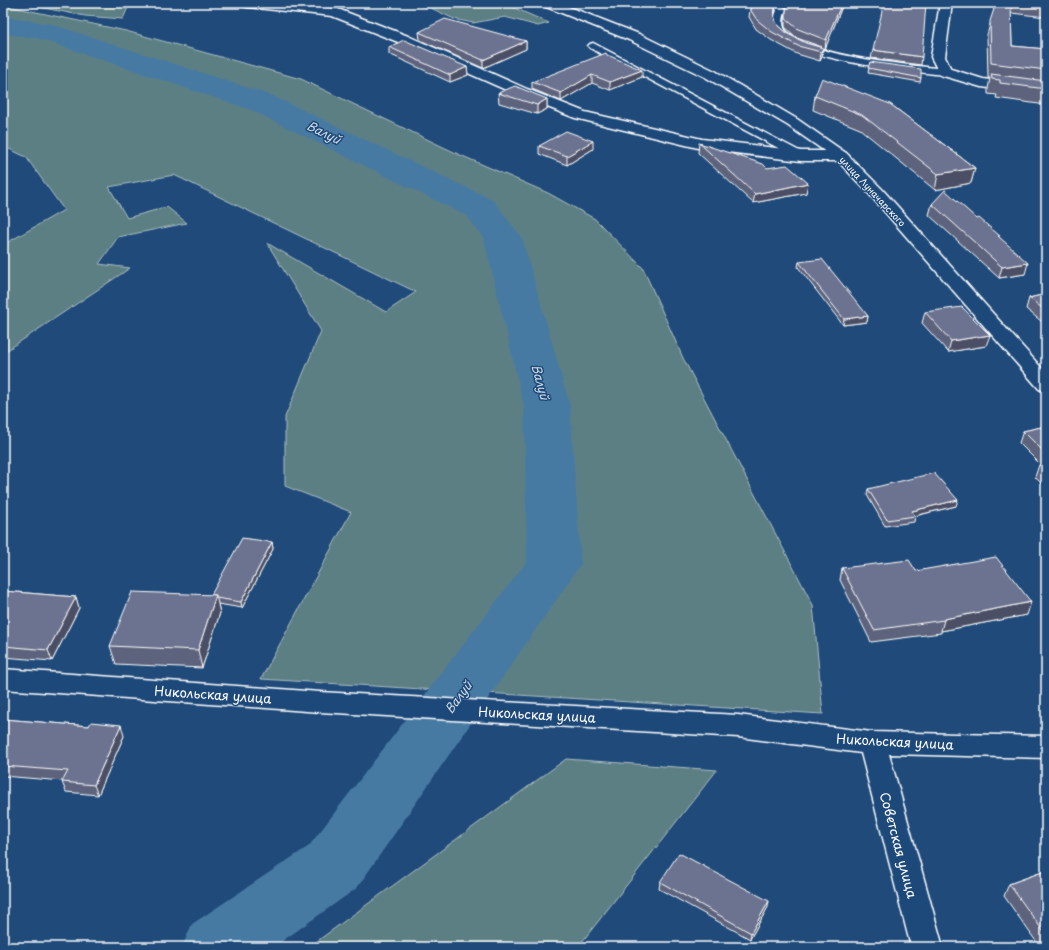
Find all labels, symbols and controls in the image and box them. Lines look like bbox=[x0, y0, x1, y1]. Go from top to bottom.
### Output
water label: Валуй bbox=[304, 116, 346, 149]
street label: улица Луначарского bbox=[837, 153, 909, 229]
water label: Валуй bbox=[528, 362, 555, 403]
water label: Валуй bbox=[440, 676, 477, 717]
street label: Никольская улица bbox=[154, 680, 273, 708]
street label: Никольская улица bbox=[478, 701, 597, 727]
street label: Никольская улица bbox=[836, 728, 955, 754]
street label: Советская улица bbox=[876, 790, 923, 901]

